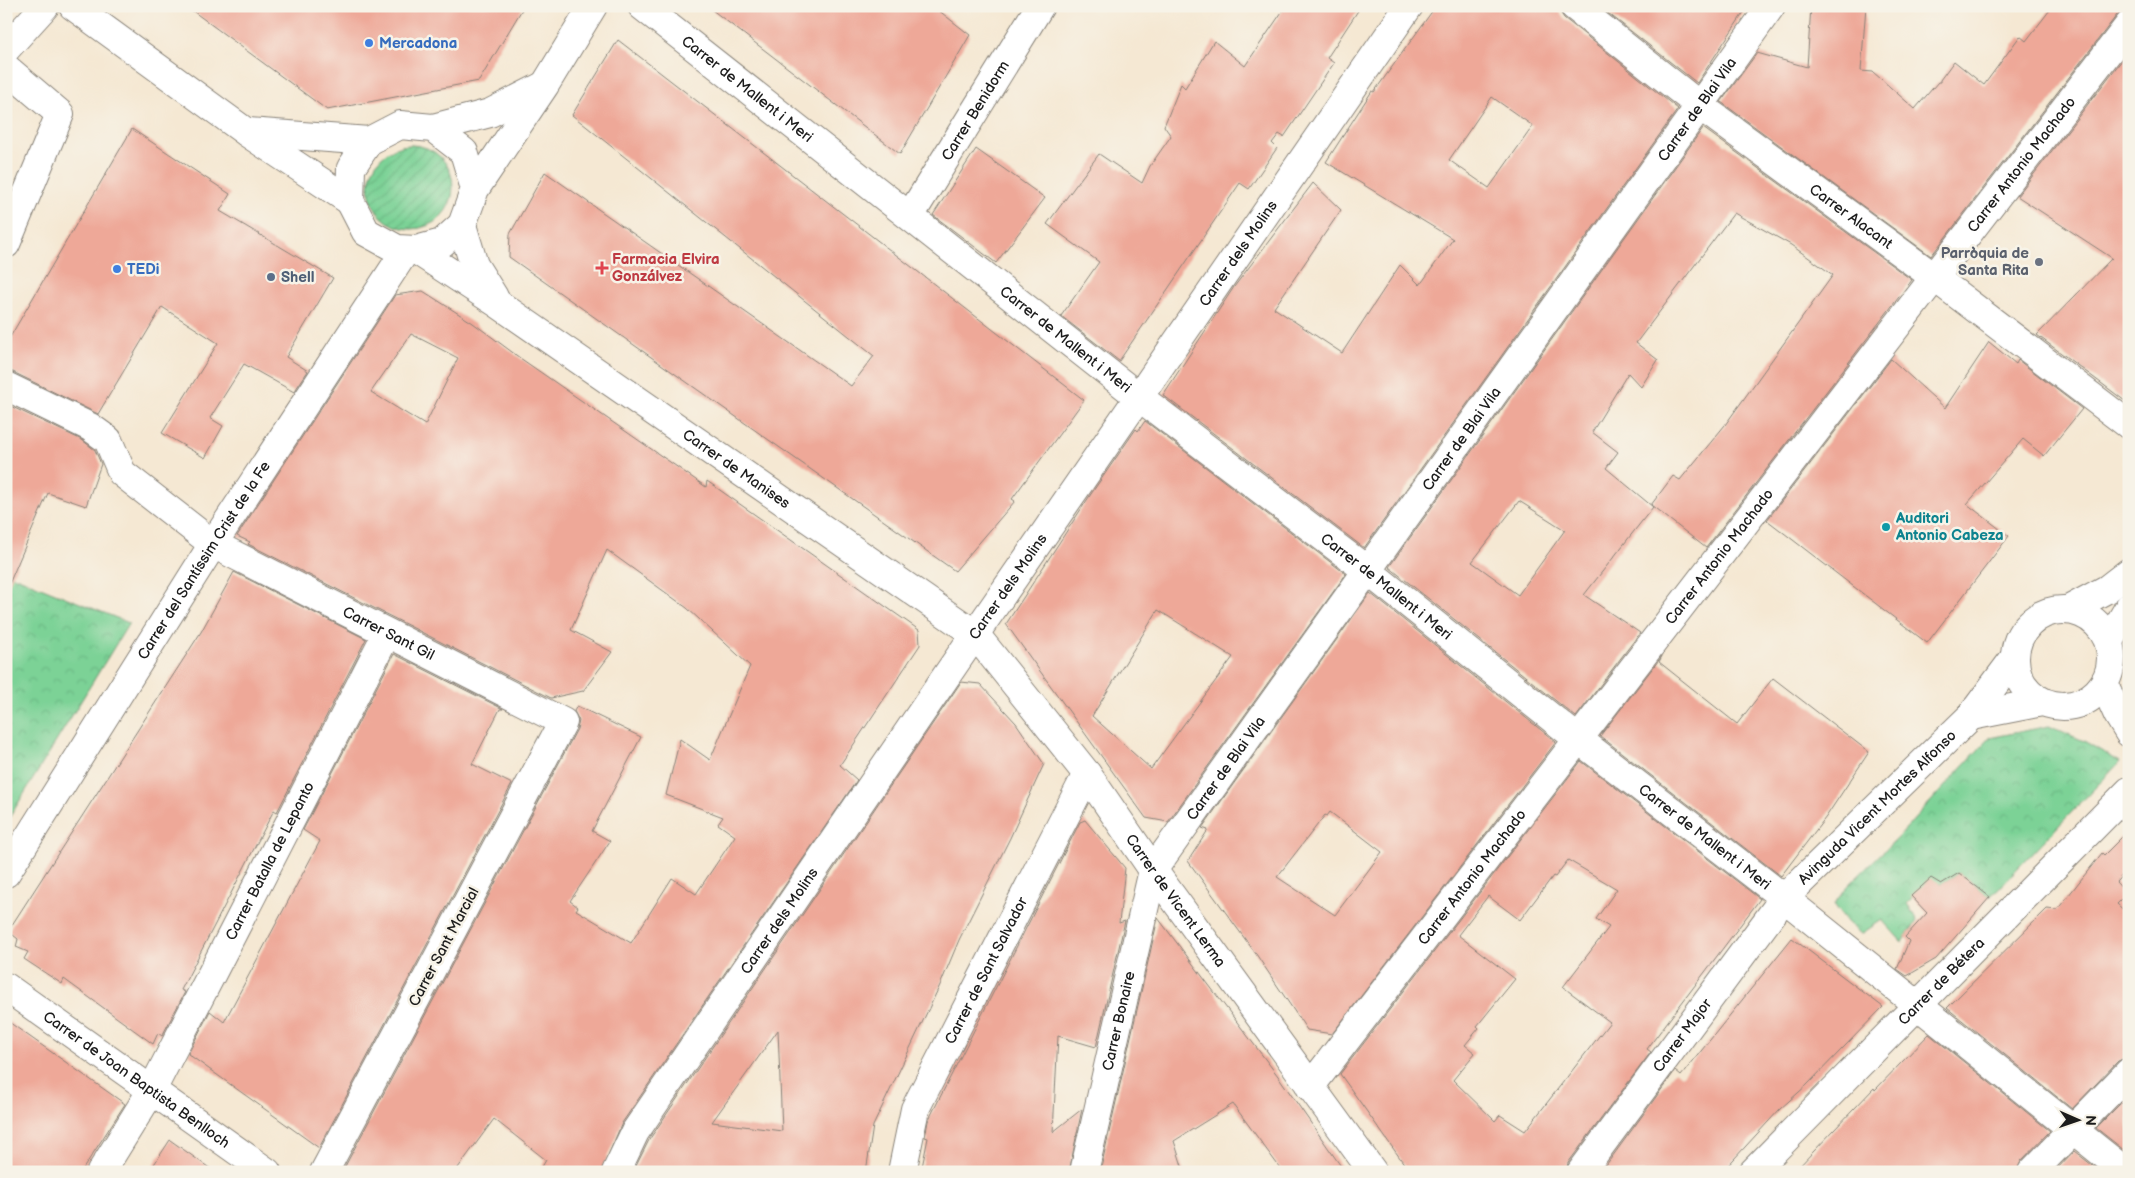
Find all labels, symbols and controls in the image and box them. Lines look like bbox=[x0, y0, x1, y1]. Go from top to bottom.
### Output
street label: Carrer de Mallent i Meri bbox=[678, 31, 817, 146]
place label: Mercadona bbox=[379, 34, 457, 53]
marker: Mercadona bbox=[363, 37, 375, 49]
street label: Carrer de Blai Vila bbox=[1653, 54, 1741, 165]
street label: Carrer Benidorm bbox=[937, 57, 1013, 164]
street label: Carrer Antonio Machado bbox=[1963, 93, 2080, 236]
street label: Carrer Alacant bbox=[1806, 180, 1897, 253]
street label: Carrer dels Molins bbox=[1195, 196, 1282, 310]
place label: Parròquia de Santa Rita bbox=[1941, 244, 2029, 280]
place label: Farmacia Elvira Gonzálvez bbox=[612, 250, 720, 286]
marker: Parròquia de Santa Rita bbox=[2033, 256, 2045, 268]
place label: TEDi bbox=[127, 260, 159, 279]
marker: Farmacia Elvira Gonzálvez bbox=[596, 262, 608, 274]
marker: TEDi bbox=[111, 263, 123, 275]
place label: Shell bbox=[281, 268, 314, 287]
marker: Shell bbox=[265, 271, 277, 283]
street label: Carrer de Mallent i Meri bbox=[996, 282, 1135, 397]
street label: Carrer de Blai Vila bbox=[1418, 383, 1505, 494]
street label: Carrer de Manises bbox=[679, 425, 794, 513]
street label: Carrer del Santíssim Crist de la Fe bbox=[133, 457, 274, 663]
street label: Carrer Antonio Machado bbox=[1661, 485, 1777, 628]
place label: Auditori Antonio Cabeza bbox=[1895, 509, 2004, 545]
marker: Auditori Antonio Cabeza bbox=[1880, 521, 1892, 533]
street label: Carrer dels Molins bbox=[965, 529, 1051, 643]
street label: Carrer de Mallent i Meri bbox=[1317, 529, 1456, 644]
street label: Carrer Sant Gil bbox=[339, 602, 438, 665]
street label: Carrer de Blai Vila bbox=[1182, 712, 1269, 824]
street label: Avinguda Vicent Mortes Alfonso bbox=[1794, 726, 1960, 889]
street label: Carrer Batalla de Lepanto bbox=[221, 779, 318, 944]
street label: Carrer de Mallent i Meri bbox=[1635, 780, 1775, 894]
street label: Carrer Antonio Machado bbox=[1414, 805, 1530, 949]
street label: Carrer de Vicent Lerma bbox=[1122, 830, 1230, 971]
street label: Carrer dels Molins bbox=[736, 863, 823, 978]
street label: Carrer Sant Marcial bbox=[405, 884, 483, 1010]
street label: Carrer de Sant Salvador bbox=[940, 893, 1032, 1047]
street label: Carrer de Bétera bbox=[1894, 933, 1989, 1029]
street label: Carrer Bonaire bbox=[1098, 969, 1139, 1072]
street label: Carrer Major bbox=[1649, 994, 1716, 1076]
street label: Carrer de Joan Baptista Benlloch bbox=[39, 1007, 234, 1152]
north arrow bbox=[2052, 1096, 2102, 1146]
text: N bbox=[2082, 1115, 2099, 1126]

